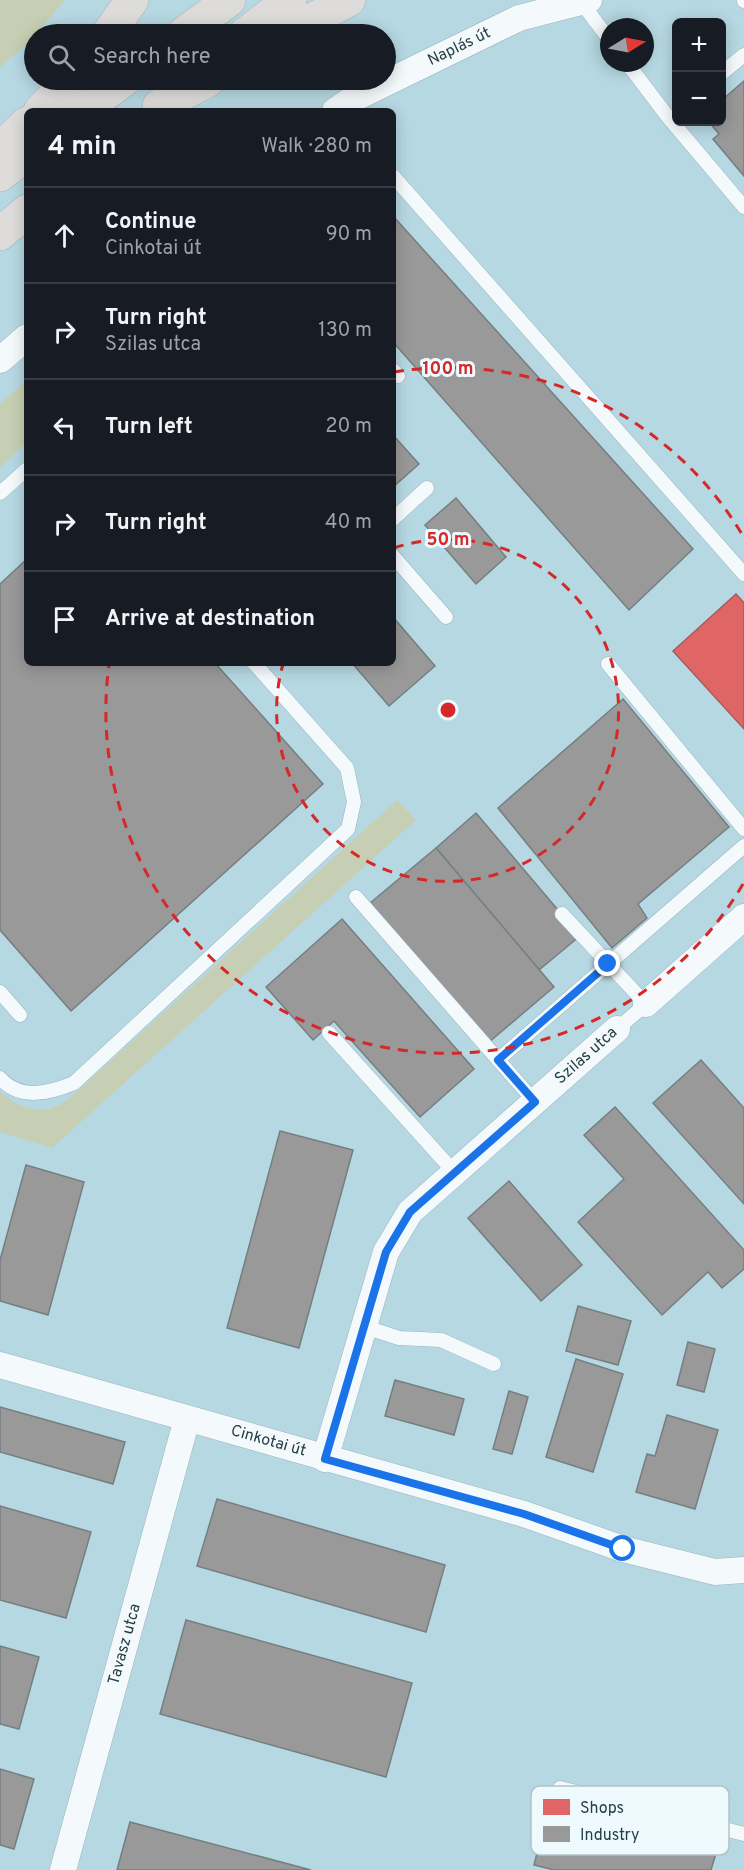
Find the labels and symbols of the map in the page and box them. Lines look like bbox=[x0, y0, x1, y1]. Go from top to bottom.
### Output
north arrow bbox=[600, 18, 654, 72]
street label: Naplás út bbox=[425, 23, 494, 71]
text: 100 m bbox=[422, 358, 474, 381]
text: 50 m bbox=[426, 529, 470, 552]
centre of rings bbox=[438, 700, 458, 720]
route end bbox=[594, 950, 620, 976]
street label: Szilas utca bbox=[551, 1023, 622, 1089]
street label: Cinkotai út bbox=[228, 1421, 308, 1462]
route start bbox=[609, 1535, 635, 1561]
street label: Tavasz utca bbox=[104, 1602, 146, 1687]
legend bbox=[531, 1786, 729, 1855]
text: Shops bbox=[580, 1799, 624, 1819]
text: Industry bbox=[580, 1826, 639, 1846]

